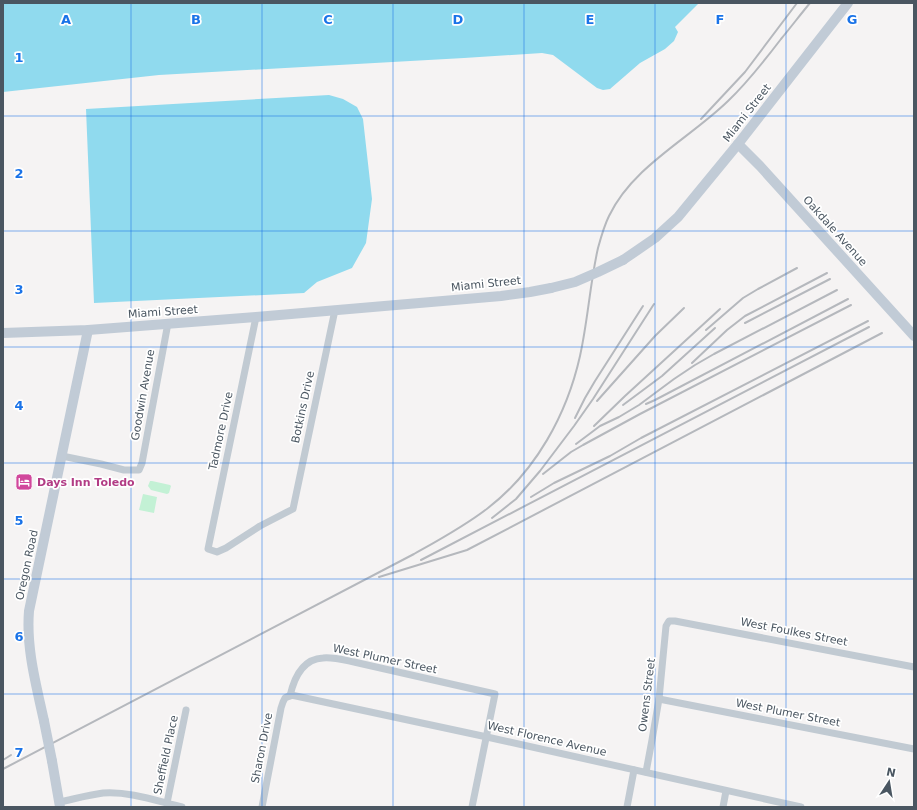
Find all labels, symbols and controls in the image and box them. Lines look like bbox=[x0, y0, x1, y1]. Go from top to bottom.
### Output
text: A bbox=[61, 12, 71, 27]
text: B bbox=[191, 12, 201, 27]
text: C bbox=[323, 12, 333, 27]
text: D bbox=[453, 12, 464, 27]
text: E bbox=[586, 12, 594, 27]
text: F bbox=[716, 12, 724, 27]
text: G bbox=[847, 12, 857, 27]
text: 1 bbox=[14, 50, 24, 65]
street label: Miami Street bbox=[720, 81, 774, 145]
text: 2 bbox=[14, 166, 24, 181]
street label: Oakdale Avenue bbox=[800, 193, 870, 269]
street label: Miami Street bbox=[451, 274, 522, 294]
text: 3 bbox=[14, 282, 24, 297]
street label: Miami Street bbox=[128, 303, 199, 321]
street label: Goodwin Avenue bbox=[129, 348, 157, 442]
street label: Botkins Drive bbox=[289, 369, 317, 444]
street label: Tadmore Drive bbox=[206, 390, 236, 472]
text: 4 bbox=[14, 398, 24, 413]
hotel icon: Days Inn Toledo bbox=[14, 472, 34, 492]
place label: Days Inn Toledo bbox=[37, 476, 135, 489]
text: 5 bbox=[14, 513, 24, 528]
street label: Oregon Road bbox=[13, 529, 41, 601]
street label: West Foulkes Street bbox=[739, 615, 849, 649]
text: 6 bbox=[14, 629, 24, 644]
street label: West Plumer Street bbox=[332, 642, 439, 677]
street label: Owens Street bbox=[636, 657, 658, 733]
street label: West Plumer Street bbox=[735, 696, 842, 730]
street label: Sharon Drive bbox=[249, 711, 275, 784]
street label: Sheffield Place bbox=[151, 714, 181, 796]
street label: West Florence Avenue bbox=[486, 719, 608, 759]
text: 7 bbox=[14, 745, 24, 760]
north arrow bbox=[869, 762, 909, 802]
text: N bbox=[885, 765, 897, 780]

